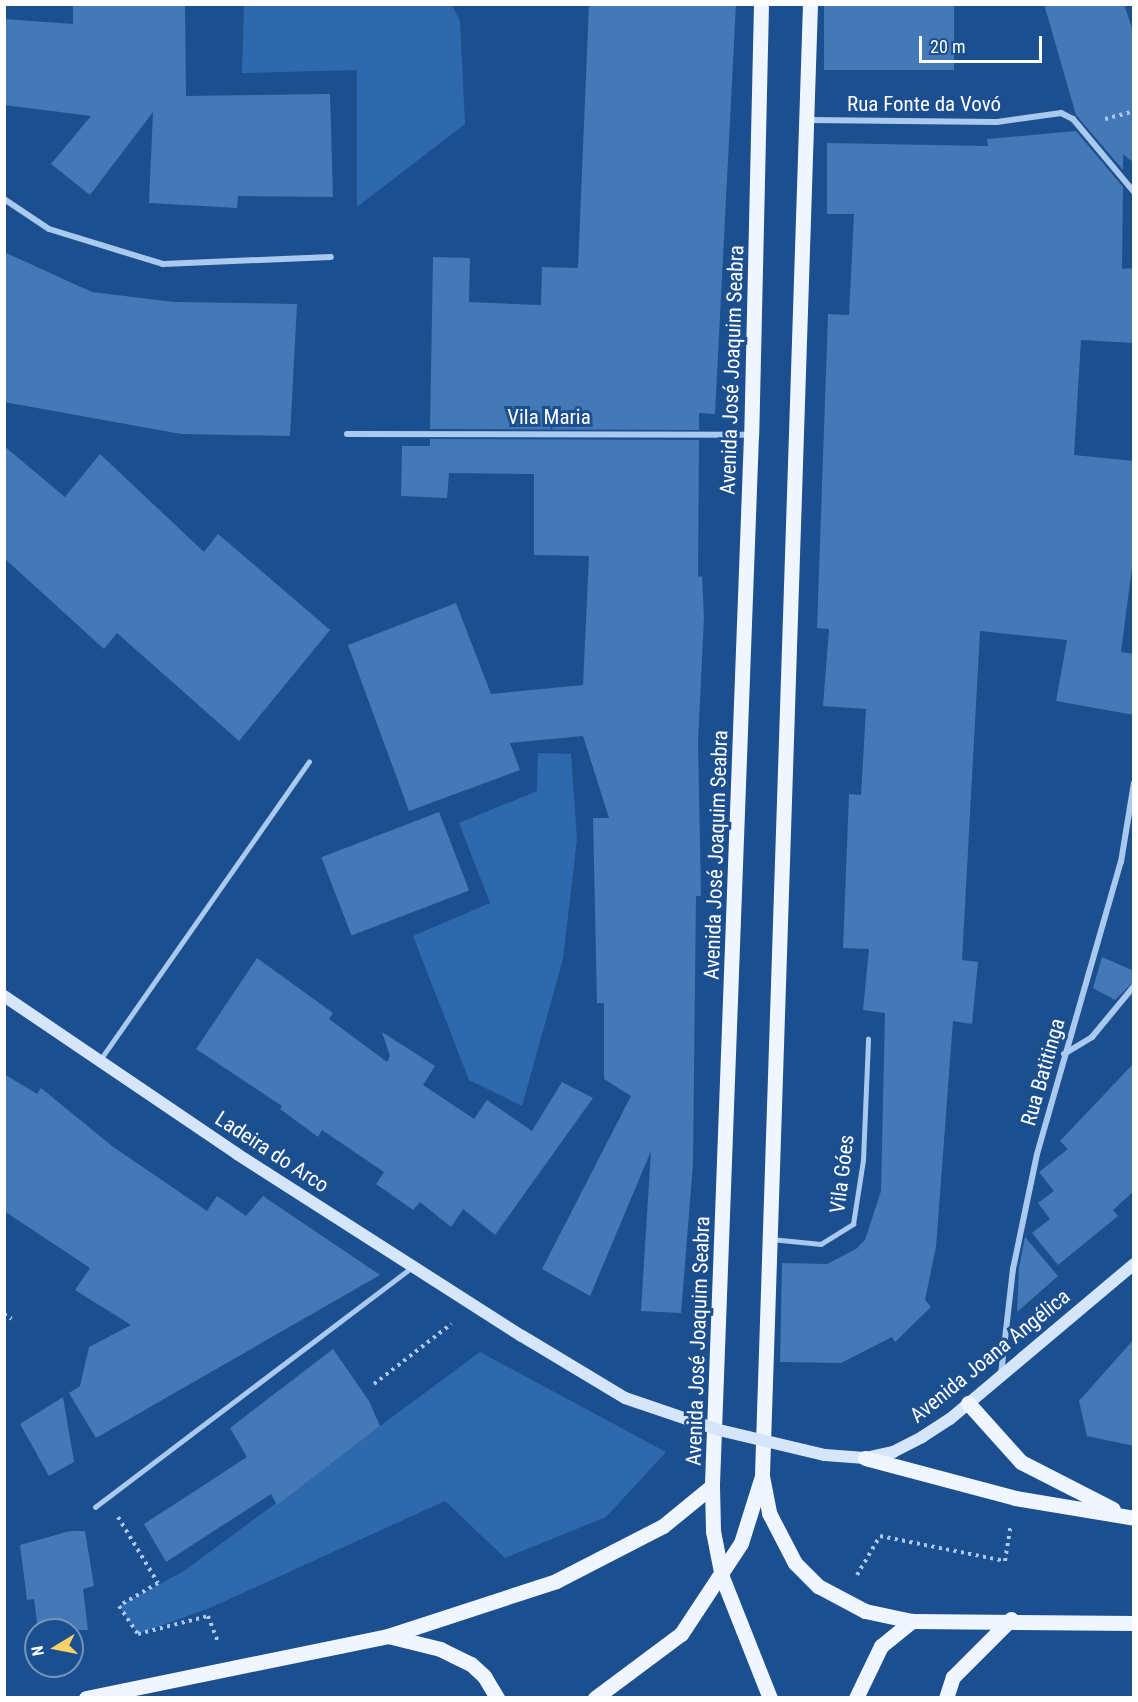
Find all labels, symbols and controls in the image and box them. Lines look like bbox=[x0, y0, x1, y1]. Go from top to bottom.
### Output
scale bar bbox=[922, 24, 1045, 62]
text: 20 m bbox=[930, 36, 965, 57]
street label: Rua Fonte da Vovó bbox=[847, 91, 1001, 117]
street label: Avenida José Joaquim Seabra bbox=[715, 245, 749, 495]
street label: Vila Maria bbox=[507, 404, 591, 430]
street label: Avenida José Joaquim Seabra bbox=[699, 730, 733, 980]
street label: Rua Batitinga bbox=[1016, 1015, 1070, 1129]
street label: Ladeira do Arco bbox=[210, 1106, 334, 1198]
street label: Vila Góes bbox=[825, 1133, 859, 1215]
street label: Avenida José Joaquim Seabra bbox=[681, 1216, 715, 1466]
street label: Avenida Joana Angélica bbox=[905, 1284, 1075, 1428]
north arrow bbox=[24, 1618, 84, 1678]
text: N bbox=[28, 1644, 48, 1657]

